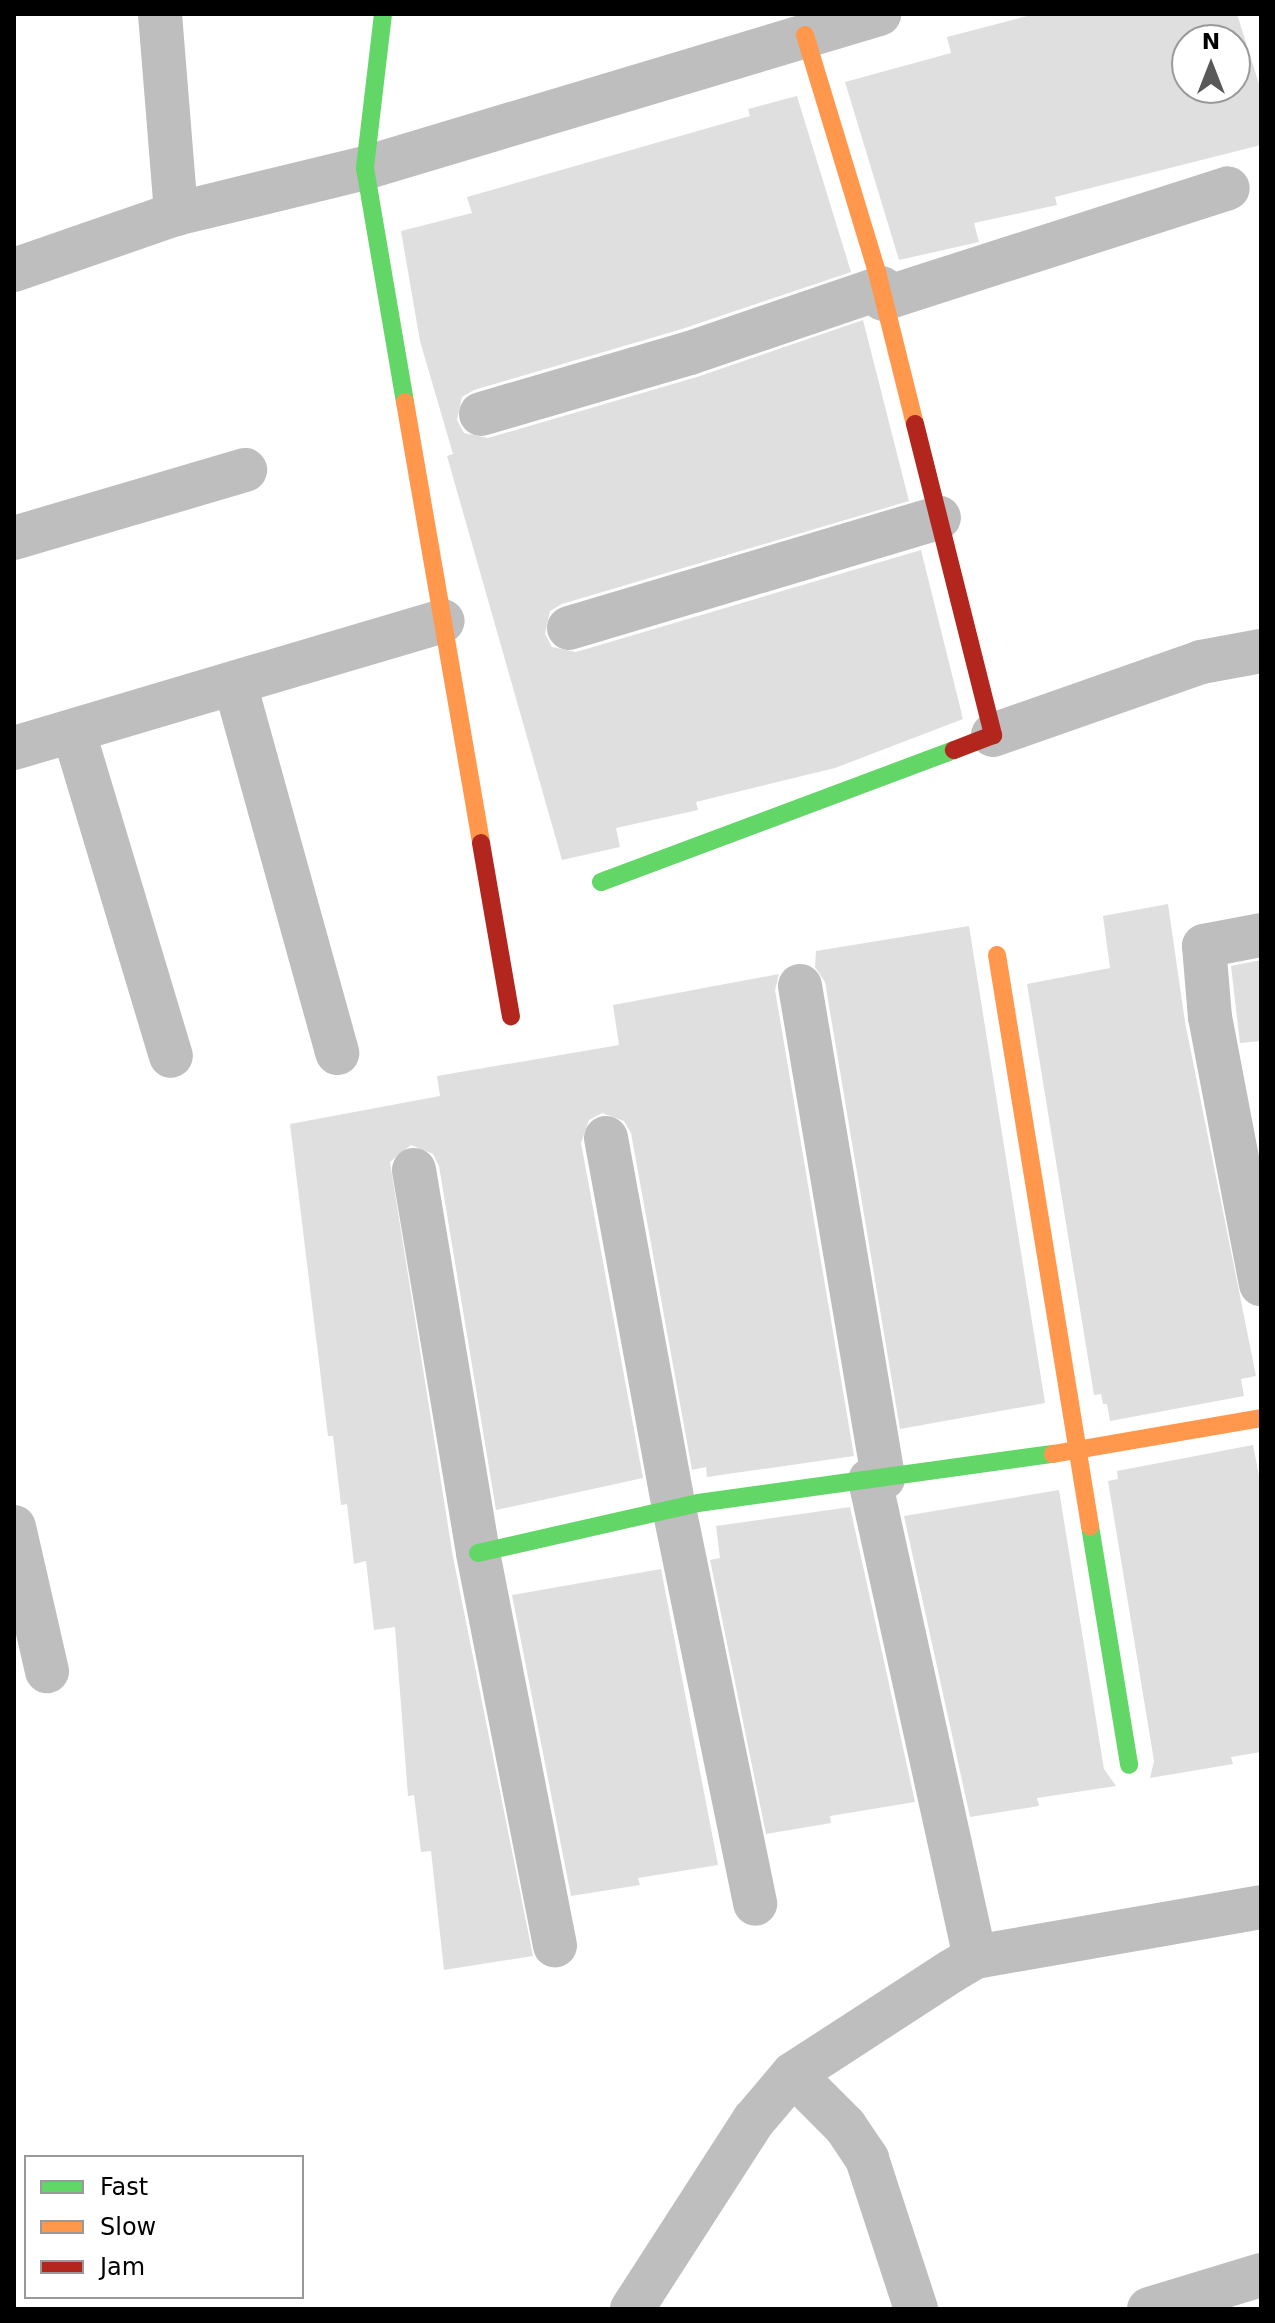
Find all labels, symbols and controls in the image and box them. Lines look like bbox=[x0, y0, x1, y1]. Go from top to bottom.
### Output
north arrow bbox=[1171, 24, 1251, 104]
text: N bbox=[1202, 29, 1220, 54]
legend bbox=[24, 2155, 304, 2299]
text: Fast bbox=[100, 2173, 148, 2201]
text: Slow bbox=[100, 2213, 156, 2241]
text: Jam bbox=[100, 2253, 145, 2281]

